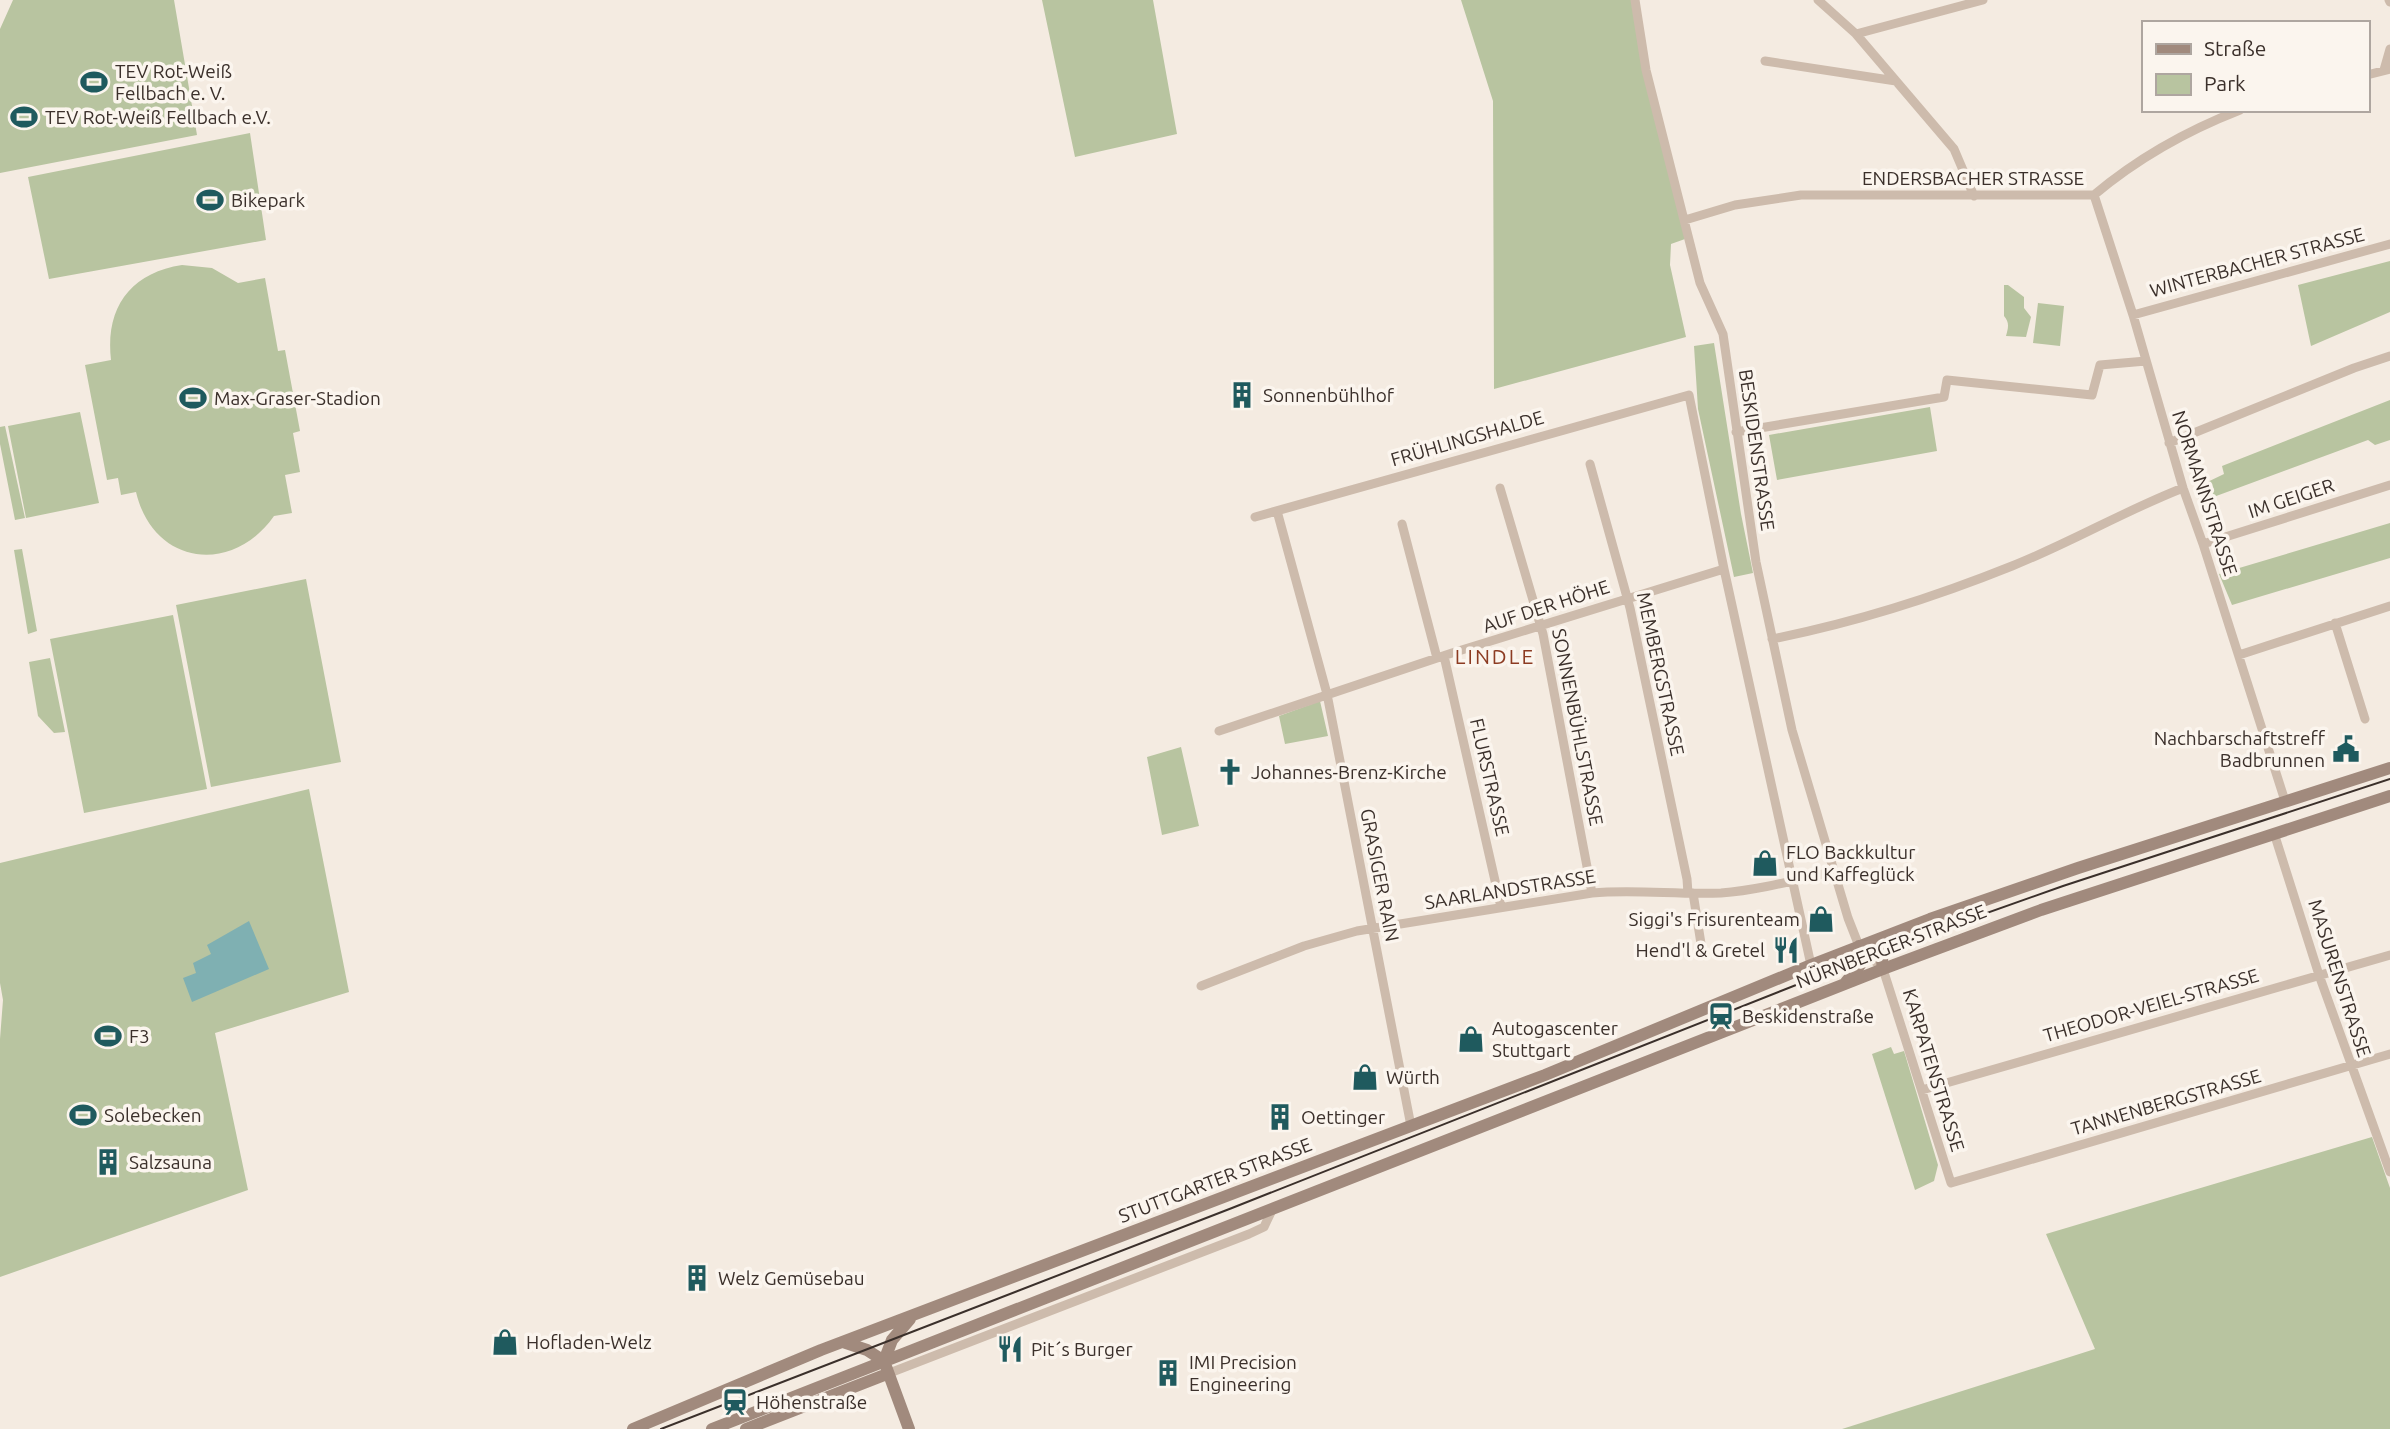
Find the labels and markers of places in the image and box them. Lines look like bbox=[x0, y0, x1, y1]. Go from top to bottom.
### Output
place label: TEV Rot-Weiß Fellbach e. V. bbox=[115, 60, 232, 104]
sports icon: TEV Rot-Weiß Fellbach e. V. bbox=[79, 67, 109, 97]
sports icon: TEV Rot-Weiß Fellbach e.V. bbox=[9, 102, 39, 132]
place label: TEV Rot-Weiß Fellbach e.V. bbox=[45, 106, 271, 128]
sports icon: Bikepark bbox=[195, 185, 225, 215]
place label: Bikepark bbox=[231, 189, 306, 211]
building icon: Sonnenbühlhof bbox=[1227, 380, 1257, 410]
sports icon: Max-Graser-Stadion bbox=[178, 383, 208, 413]
place label: Sonnenbühlhof bbox=[1263, 384, 1395, 406]
place label: Max-Graser-Stadion bbox=[214, 387, 381, 409]
place label: Nachbarschaftstreff Badbrunnen bbox=[2154, 727, 2326, 771]
public building icon: Nachbarschaftstreff Badbrunnen bbox=[2331, 734, 2361, 764]
church icon: Johannes-Brenz-Kirche bbox=[1215, 757, 1245, 787]
place label: Johannes-Brenz-Kirche bbox=[1251, 761, 1447, 783]
place label: FLO Backkultur und Kaffeglück bbox=[1786, 841, 1915, 885]
shop icon: FLO Backkultur und Kaffeglück bbox=[1750, 848, 1780, 878]
shop icon: Siggi's Frisurenteam bbox=[1806, 904, 1836, 934]
place label: Siggi's Frisurenteam bbox=[1629, 908, 1800, 930]
restaurant icon: Hend'l & Gretel bbox=[1771, 935, 1801, 965]
place label: Hend'l & Gretel bbox=[1635, 939, 1765, 961]
station icon: Beskidenstraße bbox=[1706, 1001, 1736, 1031]
place label: Beskidenstraße bbox=[1742, 1005, 1874, 1027]
place label: Autogascenter Stuttgart bbox=[1492, 1017, 1618, 1061]
sports icon: F3 bbox=[93, 1021, 123, 1051]
shop icon: Autogascenter Stuttgart bbox=[1456, 1024, 1486, 1054]
place label: F3 bbox=[129, 1025, 150, 1047]
shop icon: Würth bbox=[1350, 1062, 1380, 1092]
place label: Würth bbox=[1386, 1066, 1440, 1088]
sports icon: Solebecken bbox=[68, 1100, 98, 1130]
building icon: Oettinger bbox=[1265, 1102, 1295, 1132]
place label: Solebecken bbox=[104, 1104, 202, 1126]
place label: Oettinger bbox=[1301, 1106, 1385, 1128]
building icon: Salzsauna bbox=[93, 1147, 123, 1177]
place label: Salzsauna bbox=[129, 1151, 212, 1173]
building icon: Welz Gemüsebau bbox=[682, 1263, 712, 1293]
place label: Welz Gemüsebau bbox=[718, 1267, 865, 1289]
shop icon: Hofladen-Welz bbox=[490, 1327, 520, 1357]
place label: Hofladen-Welz bbox=[526, 1331, 652, 1353]
restaurant icon: Pit´s Burger bbox=[995, 1334, 1025, 1364]
place label: Pit´s Burger bbox=[1031, 1338, 1133, 1360]
place label: IMI Precision Engineering bbox=[1189, 1351, 1297, 1395]
building icon: IMI Precision Engineering bbox=[1153, 1358, 1183, 1388]
station icon: Höhenstraße bbox=[720, 1387, 750, 1417]
place label: Höhenstraße bbox=[756, 1391, 867, 1413]

